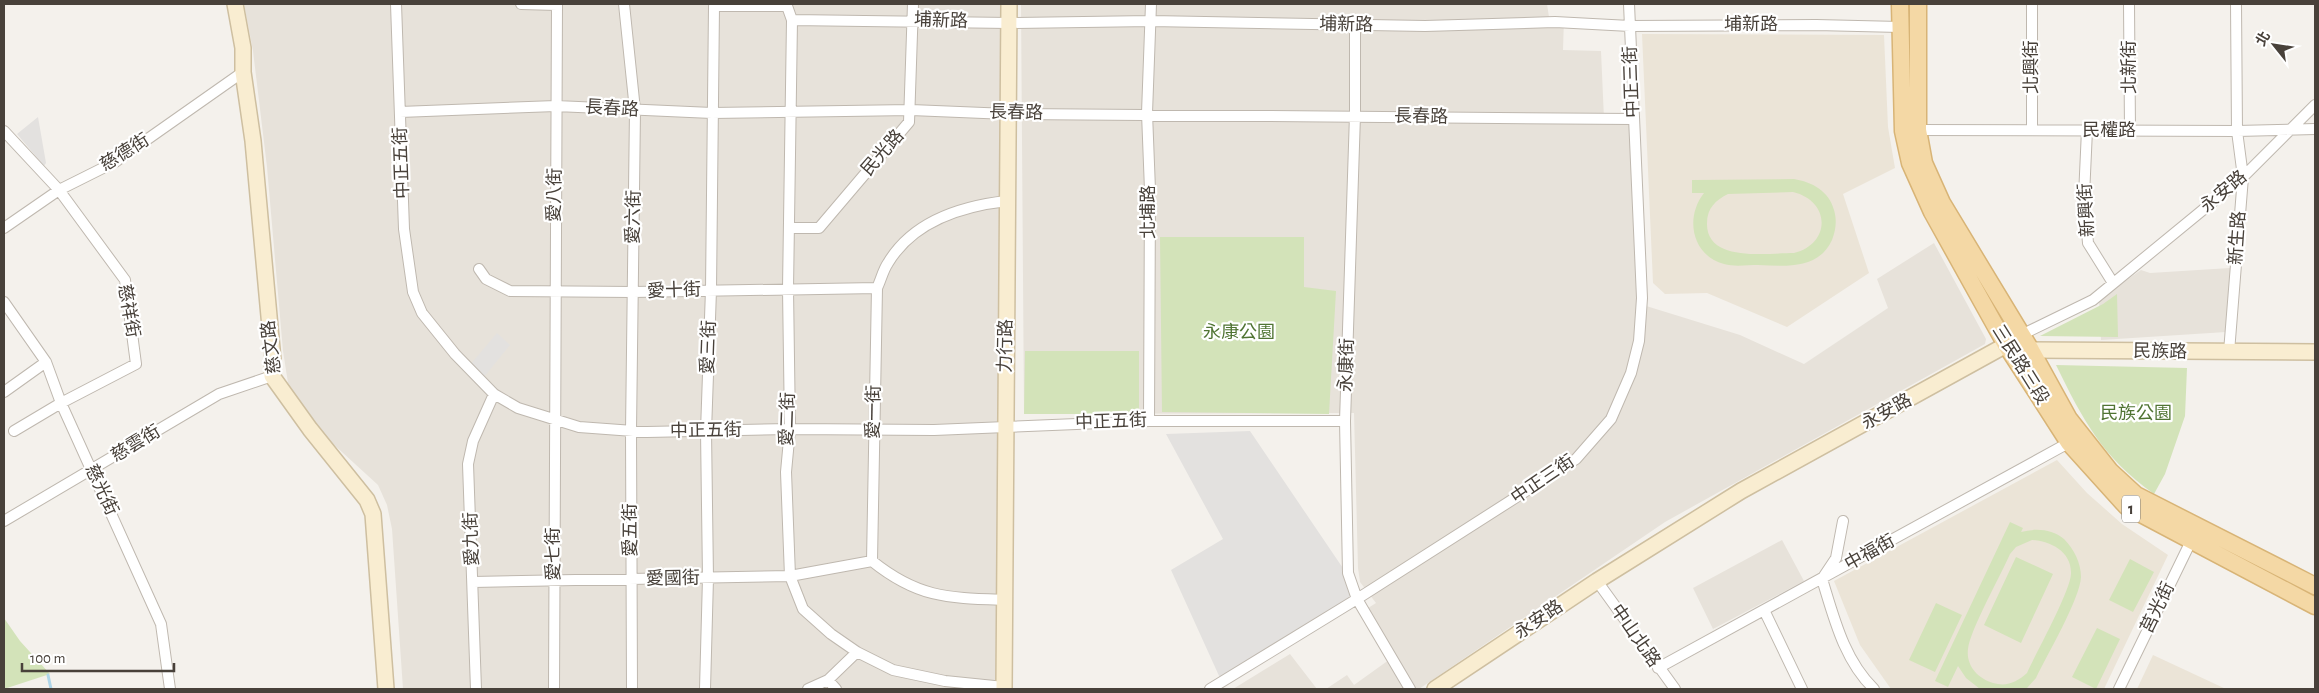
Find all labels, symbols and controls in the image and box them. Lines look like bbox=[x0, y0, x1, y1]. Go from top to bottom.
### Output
street label: 埔新路 bbox=[914, 9, 968, 31]
street label: 埔新路 bbox=[1319, 14, 1373, 34]
street label: 埔新路 bbox=[1724, 14, 1778, 34]
north arrow bbox=[2249, 20, 2299, 70]
text: 北 bbox=[2253, 29, 2273, 49]
street label: 北興街 bbox=[2021, 40, 2041, 94]
street label: 北新街 bbox=[2119, 40, 2139, 94]
street label: 中正三街 bbox=[1620, 46, 1642, 118]
street label: 長春路 bbox=[585, 97, 640, 119]
street label: 長春路 bbox=[989, 102, 1043, 122]
street label: 長春路 bbox=[1394, 106, 1448, 126]
street label: 民權路 bbox=[2082, 120, 2136, 140]
street label: 民光路 bbox=[857, 125, 908, 179]
street label: 中正五街 bbox=[390, 127, 412, 199]
street label: 慈德街 bbox=[96, 129, 153, 175]
street label: 永安路 bbox=[2196, 166, 2250, 216]
street label: 愛八街 bbox=[544, 168, 564, 222]
street label: 新興街 bbox=[2075, 183, 2097, 238]
street label: 北埔路 bbox=[1138, 185, 1158, 239]
street label: 愛六街 bbox=[623, 190, 643, 244]
street label: 新生路 bbox=[2225, 210, 2249, 266]
street label: 愛十街 bbox=[647, 279, 701, 301]
street label: 慈祥街 bbox=[114, 283, 144, 339]
street label: 慈文路 bbox=[258, 319, 284, 375]
street label: 力行路 bbox=[995, 319, 1015, 373]
street label: 愛三街 bbox=[697, 320, 719, 374]
street label: 三民路三段 bbox=[1989, 321, 2053, 408]
park label: 永康公園 bbox=[1203, 322, 1275, 342]
street label: 永康街 bbox=[1335, 338, 1357, 392]
street label: 民族路 bbox=[2133, 341, 2187, 361]
street label: 愛一街 bbox=[863, 385, 883, 439]
street label: 永安路 bbox=[1858, 389, 1915, 433]
street label: 愛二街 bbox=[776, 392, 798, 446]
park label: 民族公園 bbox=[2100, 403, 2172, 423]
street label: 中正五街 bbox=[1075, 410, 1147, 432]
street label: 中正五街 bbox=[670, 419, 742, 441]
street label: 慈雲街 bbox=[107, 421, 164, 466]
street label: 中正三街 bbox=[1507, 451, 1578, 508]
street label: 慈光街 bbox=[81, 461, 122, 518]
road number: 1 bbox=[2122, 496, 2140, 522]
street label: 愛五街 bbox=[620, 503, 640, 557]
street label: 愛九街 bbox=[460, 512, 482, 566]
street label: 愛七街 bbox=[543, 527, 563, 581]
street label: 中福街 bbox=[1841, 530, 1898, 574]
street label: 愛國街 bbox=[646, 568, 700, 588]
street label: 莒光街 bbox=[2136, 579, 2178, 636]
street label: 永安路 bbox=[1510, 596, 1566, 643]
street label: 中山北路 bbox=[1607, 600, 1665, 671]
scale bar bbox=[22, 640, 175, 672]
text: 100 m bbox=[30, 651, 65, 666]

